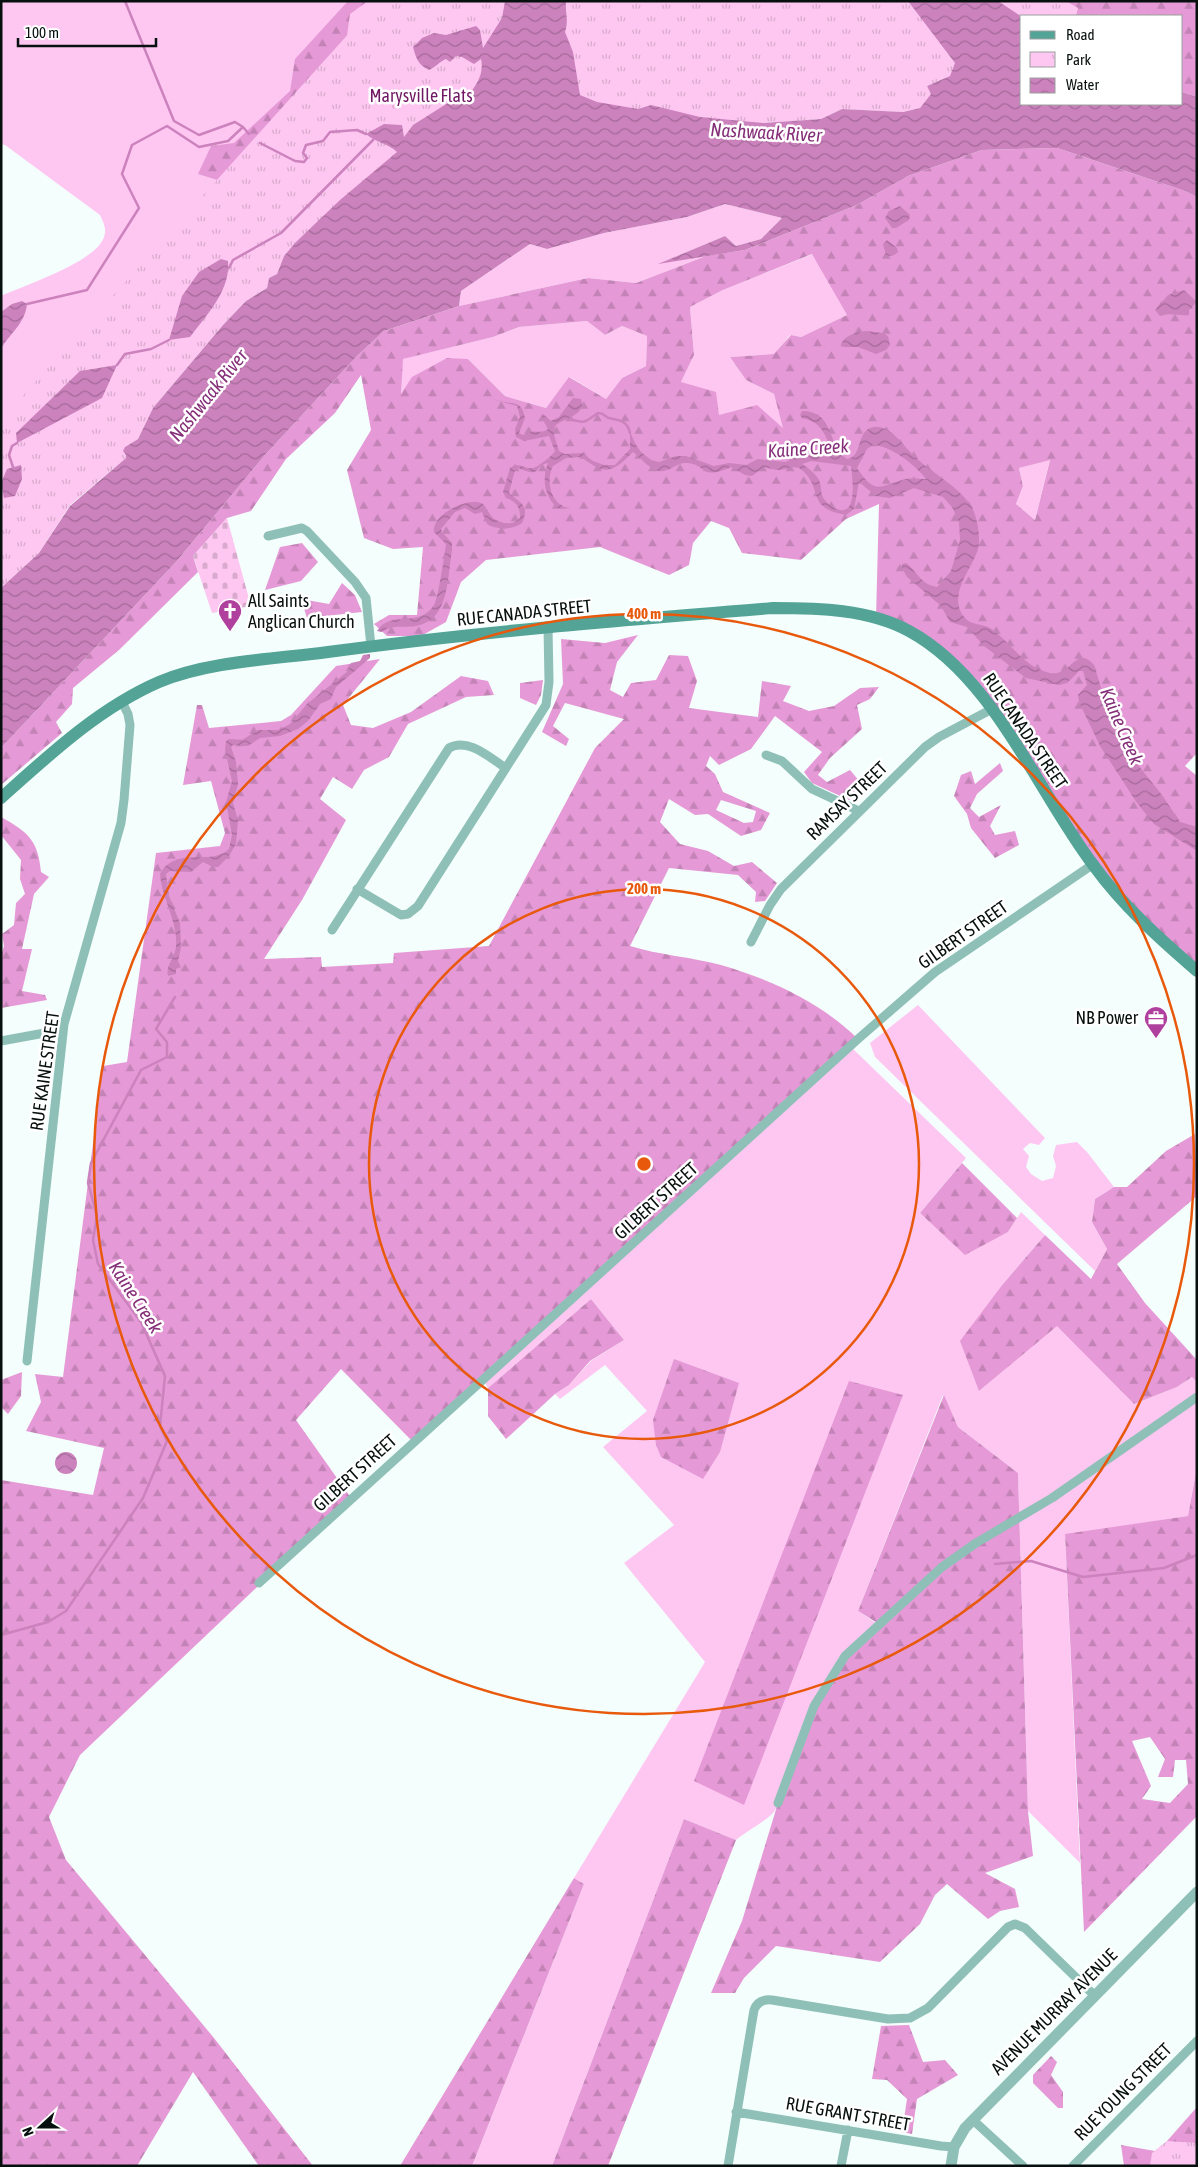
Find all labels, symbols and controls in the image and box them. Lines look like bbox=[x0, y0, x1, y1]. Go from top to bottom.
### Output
scale bar bbox=[18, 15, 155, 47]
legend bbox=[1020, 15, 1183, 105]
text: 100 m bbox=[25, 24, 59, 41]
text: Road bbox=[1066, 26, 1095, 43]
text: Park bbox=[1066, 51, 1091, 68]
text: Water bbox=[1066, 76, 1099, 93]
park label: Marysville Flats bbox=[370, 85, 473, 106]
water label: Nashwaak River bbox=[710, 118, 824, 146]
water label: Nashwaak River bbox=[164, 344, 253, 445]
water label: Kaine Creek bbox=[767, 434, 850, 462]
place label: All Saints Anglican Church bbox=[248, 590, 355, 632]
street label: RUE CANADA STREET bbox=[456, 595, 592, 630]
church icon: All Saints Anglican Church bbox=[217, 598, 243, 632]
text: 400 m bbox=[626, 605, 661, 622]
street label: RUE CANADA STREET bbox=[979, 669, 1072, 793]
water label: Kaine Creek bbox=[1096, 684, 1148, 768]
street label: RAMSAY STREET bbox=[802, 757, 891, 844]
text: 200 m bbox=[627, 880, 661, 897]
street label: GILBERT STREET bbox=[914, 896, 1012, 973]
office icon: NB Power bbox=[1143, 1005, 1169, 1039]
place label: NB Power bbox=[1075, 1007, 1139, 1028]
street label: RUE KAINE STREET bbox=[26, 1010, 63, 1132]
centre of rings bbox=[635, 1155, 653, 1173]
street label: GILBERT STREET bbox=[610, 1158, 702, 1243]
water label: Kaine Creek bbox=[105, 1257, 168, 1338]
street label: GILBERT STREET bbox=[309, 1430, 401, 1515]
street label: AVENUE MURRAY AVENUE bbox=[986, 1944, 1121, 2079]
street label: RUE YOUNG STREET bbox=[1070, 2039, 1176, 2145]
street label: RUE GRANT STREET bbox=[784, 2092, 912, 2135]
north arrow bbox=[15, 2102, 65, 2152]
text: N bbox=[19, 2125, 37, 2138]

